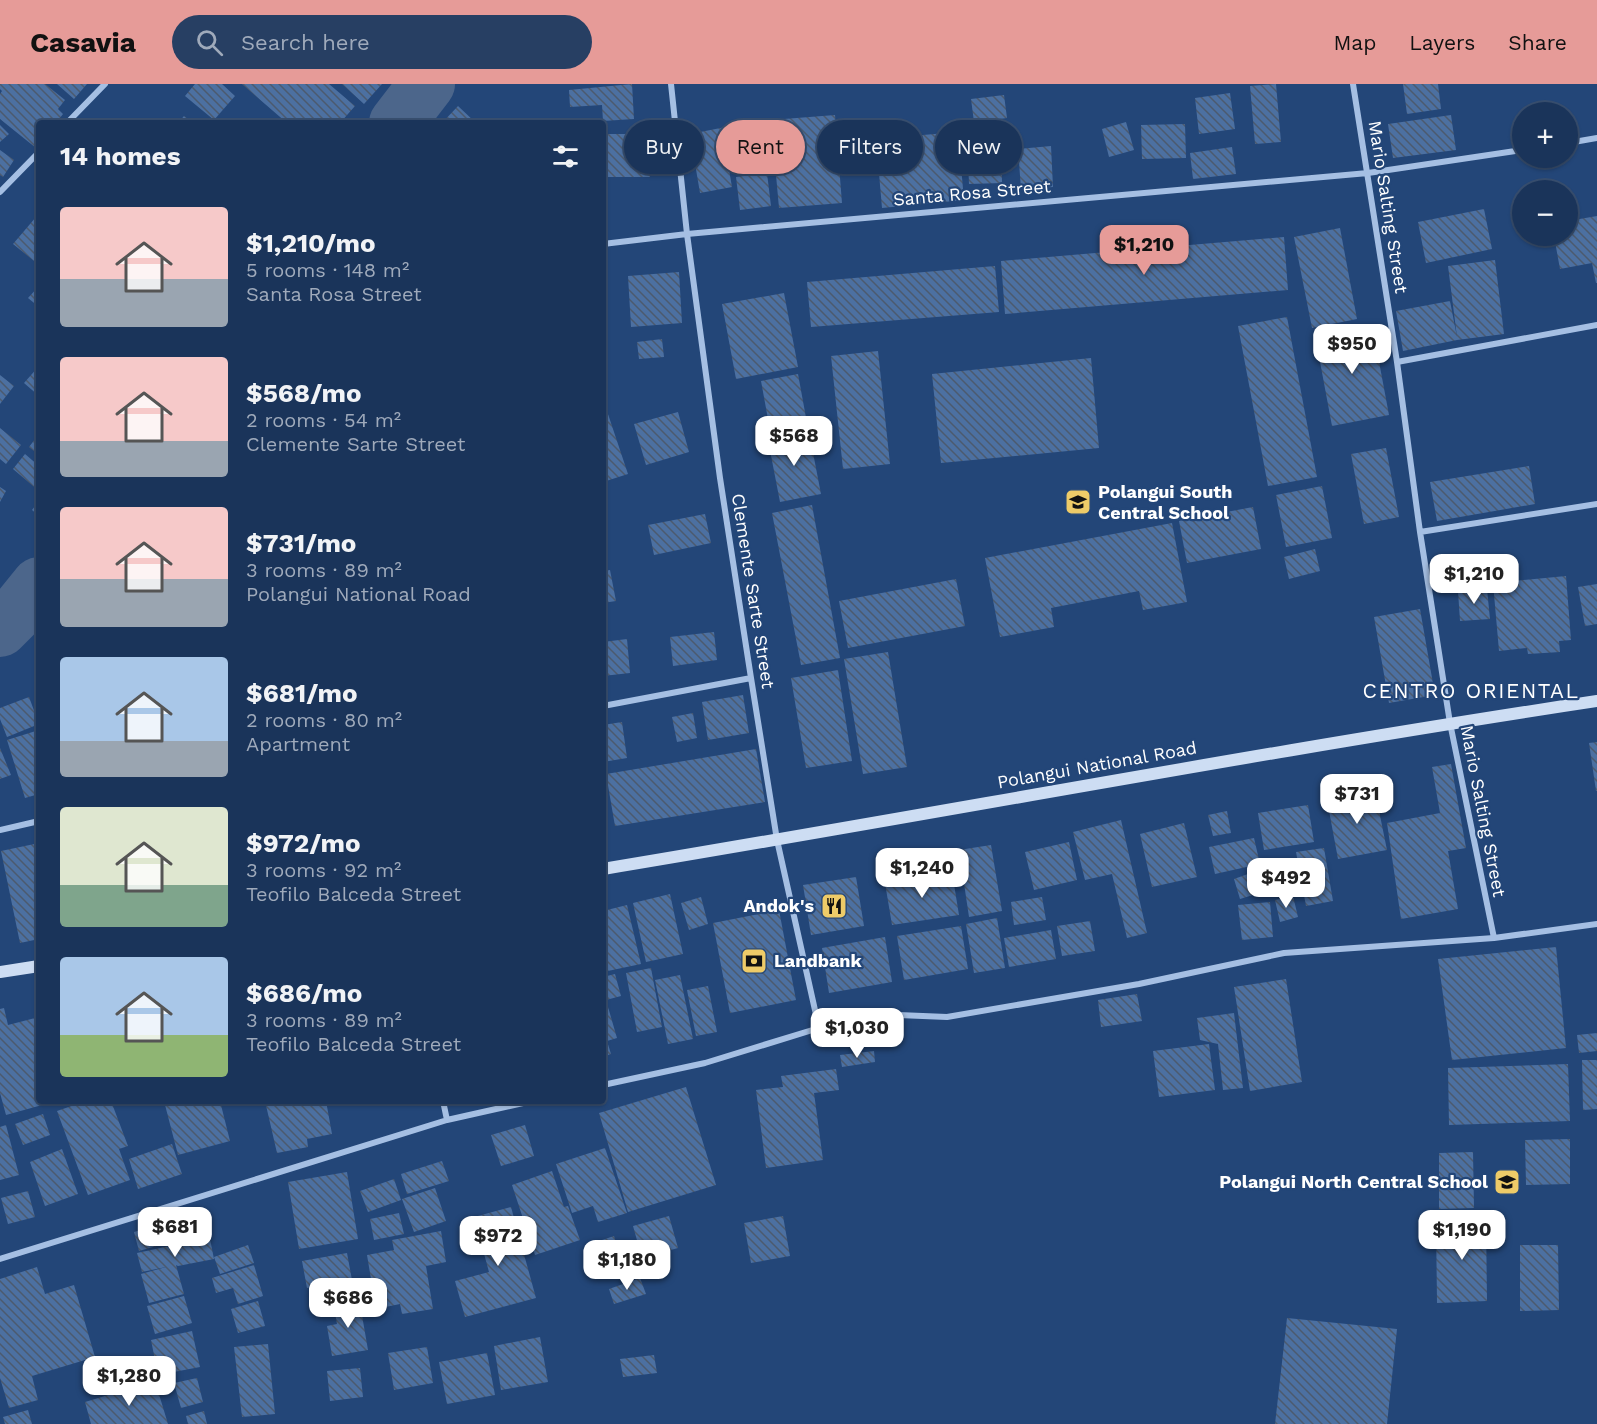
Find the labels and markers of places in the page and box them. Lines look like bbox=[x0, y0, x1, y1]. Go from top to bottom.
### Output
pin: $1,210 bbox=[1095, 225, 1193, 276]
pin: $950 bbox=[1316, 324, 1388, 375]
pin: $568 bbox=[758, 416, 830, 467]
place label: Polangui South Central School bbox=[1098, 481, 1233, 523]
school or university icon: Polangui South Central School bbox=[1063, 487, 1093, 517]
pin: $1,210 bbox=[1425, 554, 1523, 605]
pin: $731 bbox=[1321, 774, 1393, 825]
pin: $1,240 bbox=[873, 848, 971, 899]
pin: $492 bbox=[1250, 858, 1322, 909]
restaurant icon: Andok's bbox=[819, 891, 849, 921]
place label: Andok's bbox=[743, 895, 814, 916]
bank icon: Landbank bbox=[739, 946, 769, 976]
place label: Landbank bbox=[774, 950, 862, 971]
pin: $1,030 bbox=[808, 1008, 906, 1059]
school or university icon: Polangui North Central School bbox=[1492, 1167, 1522, 1197]
place label: Polangui North Central School bbox=[1219, 1171, 1488, 1192]
pin: $681 bbox=[139, 1207, 211, 1258]
pin: $1,190 bbox=[1413, 1210, 1511, 1261]
pin: $972 bbox=[462, 1216, 534, 1267]
pin: $1,180 bbox=[578, 1240, 676, 1291]
pin: $686 bbox=[312, 1278, 384, 1329]
pin: $1,280 bbox=[80, 1356, 178, 1407]

